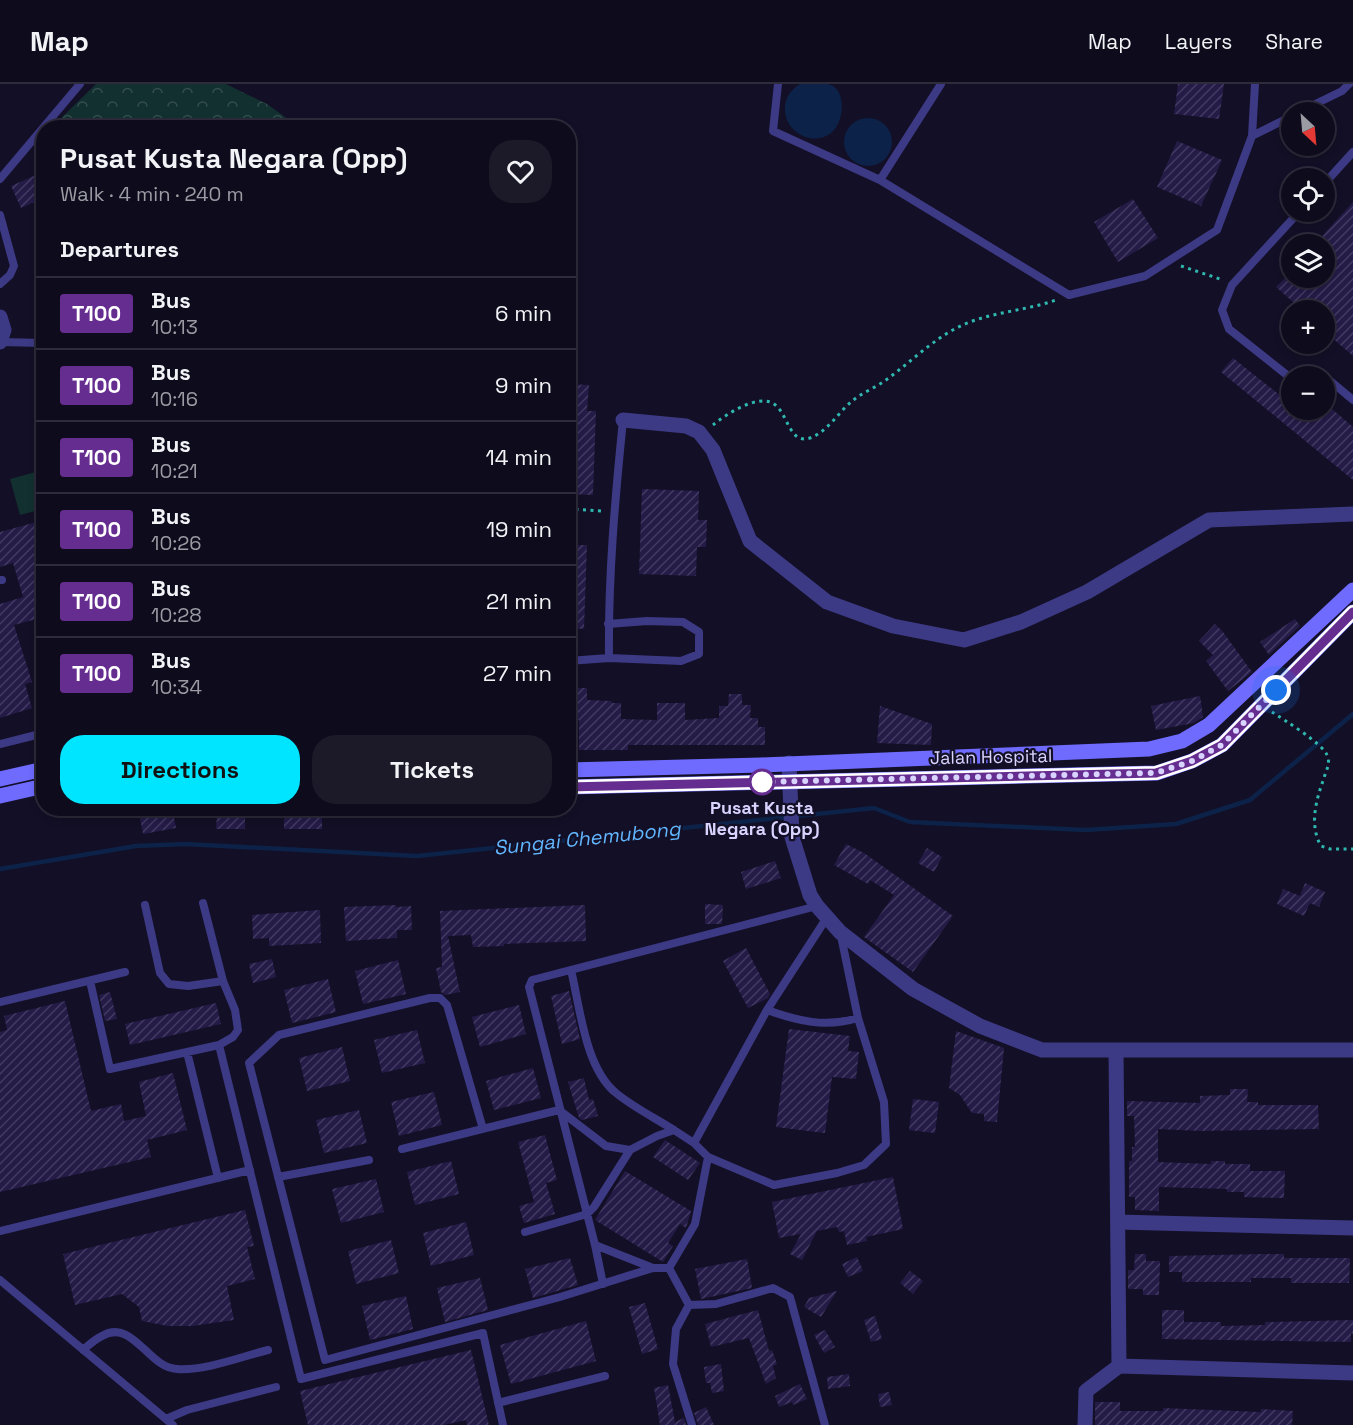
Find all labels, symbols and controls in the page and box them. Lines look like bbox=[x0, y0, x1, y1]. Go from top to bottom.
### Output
text: Map bbox=[30, 23, 89, 59]
text: Map bbox=[1088, 28, 1132, 55]
text: Layers bbox=[1165, 28, 1232, 55]
text: Share bbox=[1265, 28, 1323, 55]
north arrow bbox=[1281, 102, 1335, 156]
map controls bbox=[1281, 102, 1335, 420]
text: Pusat Kusta Negara (Opp) bbox=[60, 140, 408, 176]
button: heart bbox=[489, 140, 552, 203]
button: locate bbox=[1281, 168, 1335, 222]
text: Walk · 4 min · 240 m bbox=[60, 181, 244, 207]
button: layers bbox=[1281, 234, 1335, 288]
text: Departures bbox=[60, 235, 179, 263]
text: Bus bbox=[151, 286, 191, 314]
text: 6 min bbox=[495, 299, 552, 327]
text: T100 bbox=[72, 300, 121, 327]
button: + bbox=[1281, 300, 1335, 354]
text: 10:13 bbox=[151, 314, 198, 340]
text: Bus bbox=[151, 358, 191, 386]
button: − bbox=[1281, 366, 1335, 420]
text: 9 min bbox=[495, 371, 552, 399]
text: T100 bbox=[72, 372, 121, 399]
text: 10:16 bbox=[151, 386, 198, 412]
text: Bus bbox=[151, 430, 191, 458]
text: 14 min bbox=[486, 443, 552, 471]
text: T100 bbox=[72, 444, 121, 471]
text: 10:21 bbox=[151, 458, 198, 484]
text: Bus bbox=[151, 502, 191, 530]
text: 19 min bbox=[486, 515, 552, 543]
text: T100 bbox=[72, 516, 121, 543]
text: 10:26 bbox=[151, 530, 202, 556]
text: Bus bbox=[151, 574, 191, 602]
text: 21 min bbox=[486, 587, 552, 615]
text: T100 bbox=[72, 588, 121, 615]
text: 10:28 bbox=[151, 602, 202, 628]
text: Bus bbox=[151, 646, 191, 674]
text: 27 min bbox=[483, 659, 552, 687]
text: T100 bbox=[72, 660, 121, 687]
text: 10:34 bbox=[151, 674, 202, 700]
your location bbox=[1261, 675, 1291, 705]
button: Directions bbox=[60, 735, 300, 804]
button: Tickets bbox=[312, 735, 552, 804]
street label: Jalan Hospital bbox=[930, 744, 1052, 769]
marker: Pusat Kusta Negara (Opp) bbox=[749, 769, 775, 795]
place label: Pusat Kusta Negara (Opp) bbox=[705, 796, 819, 840]
water label: Sungai Chemubong bbox=[492, 815, 683, 861]

